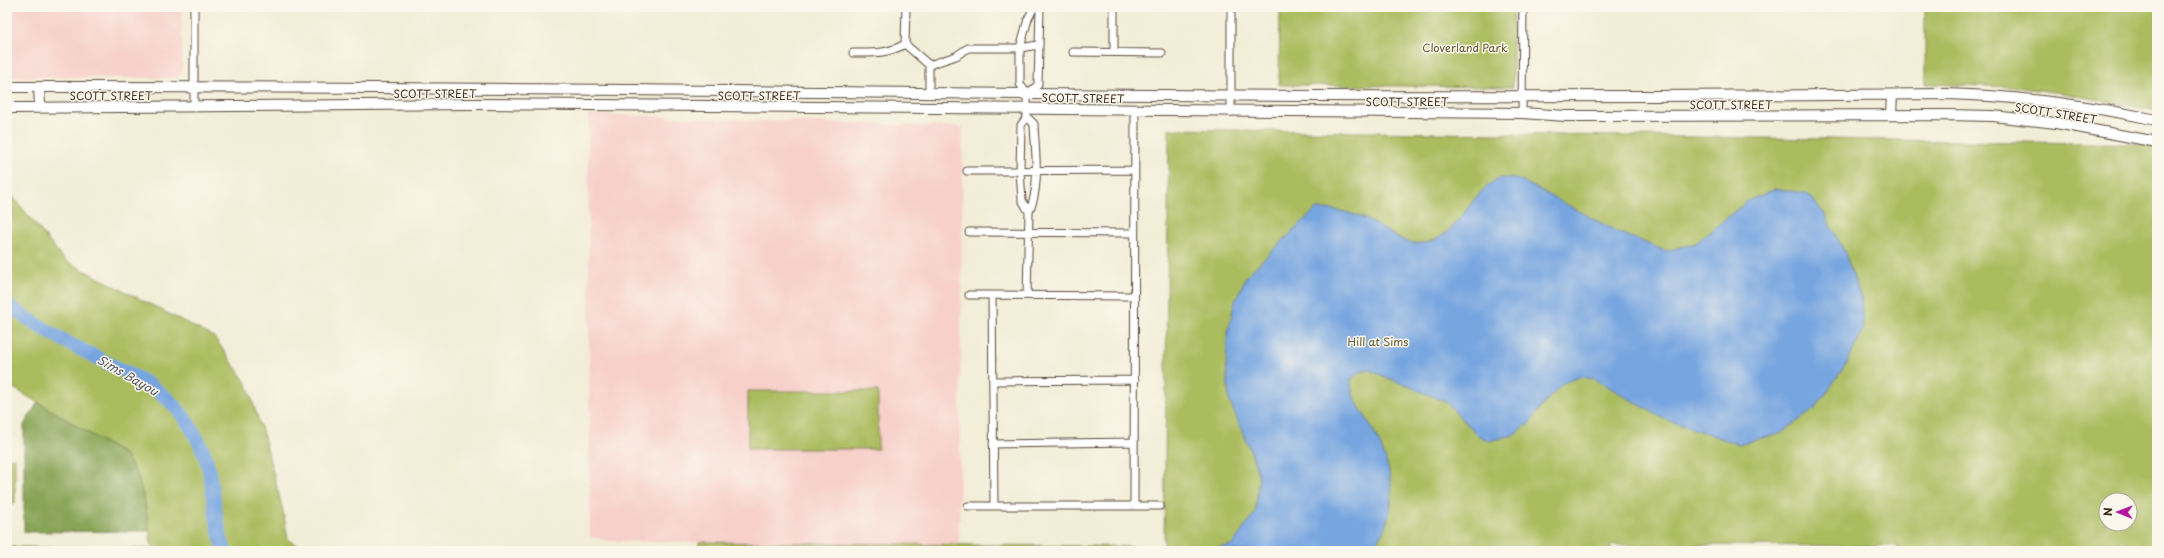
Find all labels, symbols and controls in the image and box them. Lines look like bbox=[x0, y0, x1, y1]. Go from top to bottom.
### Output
park label: Cloverland Park bbox=[1422, 39, 1508, 56]
street label: SCOTT STREET bbox=[394, 85, 477, 102]
street label: SCOTT STREET bbox=[70, 87, 153, 104]
street label: SCOTT STREET bbox=[718, 87, 801, 104]
street label: SCOTT STREET bbox=[1041, 89, 1125, 107]
street label: SCOTT STREET bbox=[1366, 93, 1449, 110]
street label: SCOTT STREET bbox=[1690, 96, 1773, 113]
street label: SCOTT STREET bbox=[2014, 98, 2099, 128]
park label: Hill at Sims bbox=[1347, 333, 1409, 350]
water label: Sims Bayou bbox=[94, 350, 163, 400]
north arrow bbox=[2098, 492, 2138, 532]
text: N bbox=[2099, 507, 2116, 516]

